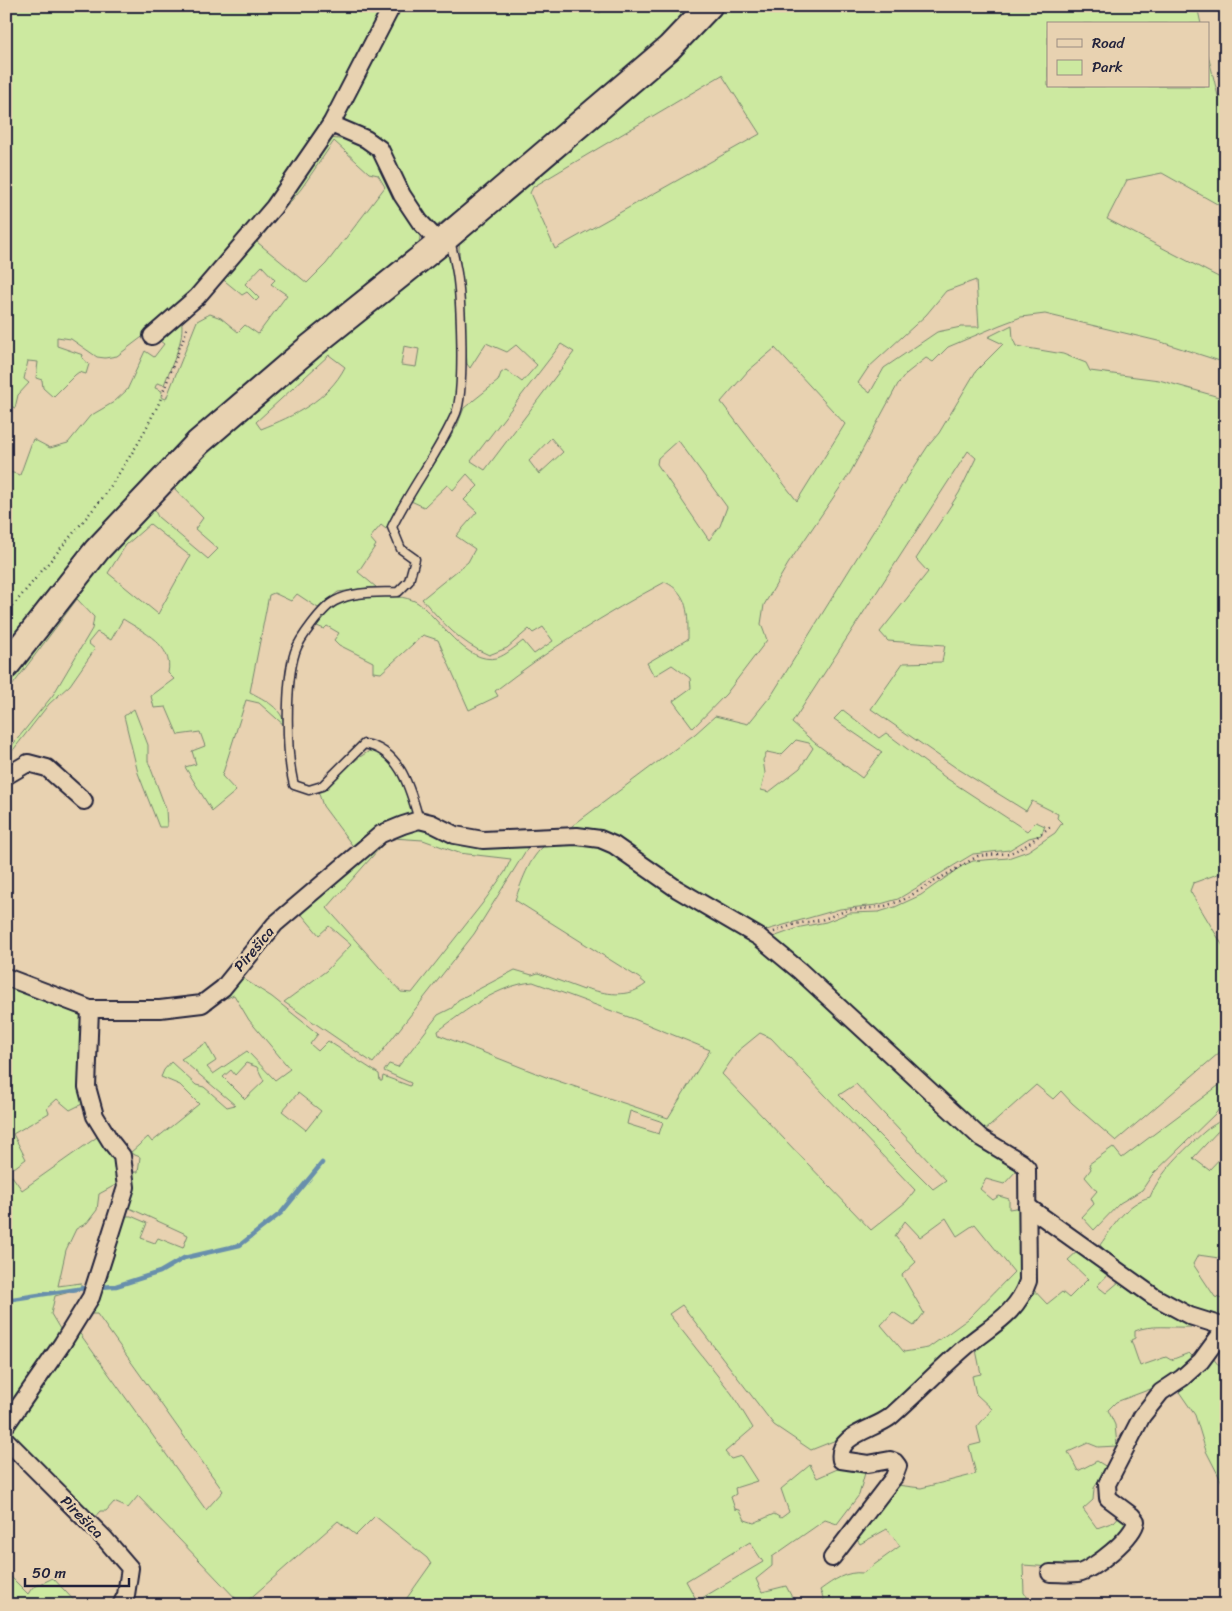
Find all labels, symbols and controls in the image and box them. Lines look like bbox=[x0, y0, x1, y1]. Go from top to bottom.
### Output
legend bbox=[1047, 22, 1210, 88]
text: Road bbox=[1092, 30, 1125, 56]
text: Park bbox=[1092, 54, 1123, 80]
street label: Pirešica bbox=[227, 920, 281, 978]
street label: Pirešica bbox=[54, 1489, 110, 1545]
scale bar bbox=[25, 1556, 129, 1588]
text: 50 m bbox=[32, 1560, 67, 1586]

